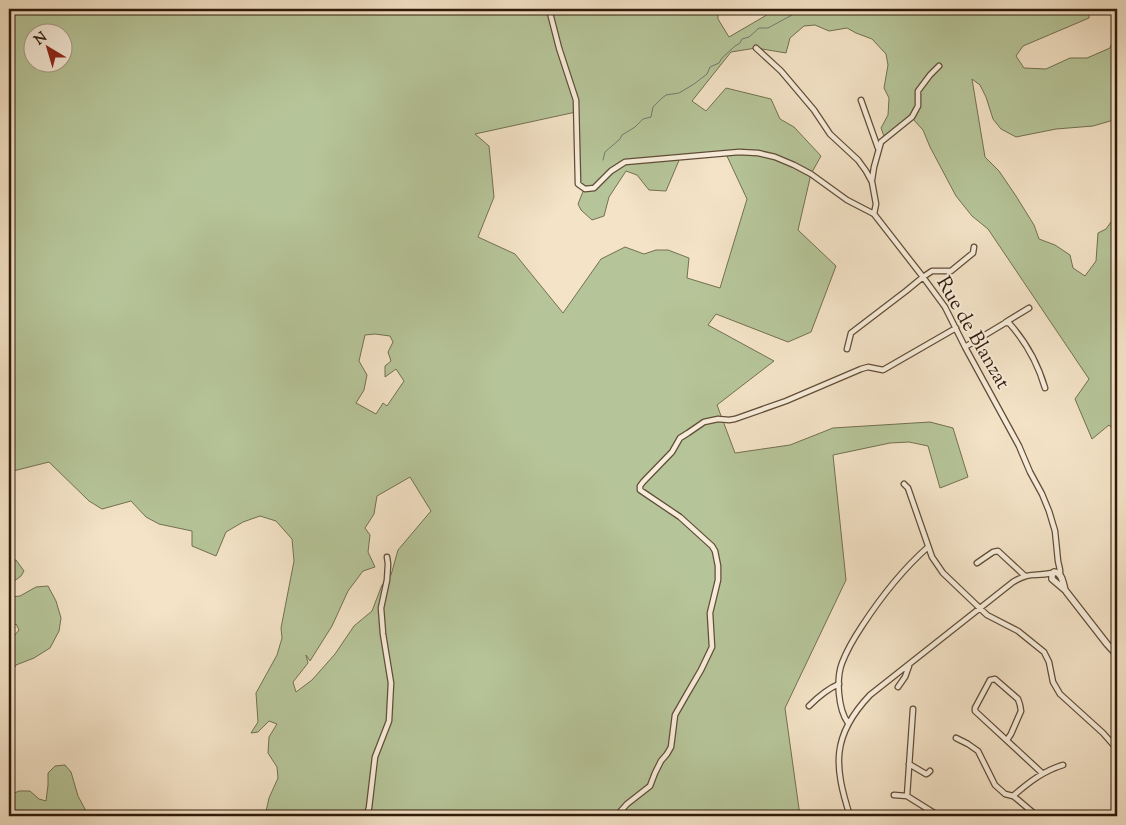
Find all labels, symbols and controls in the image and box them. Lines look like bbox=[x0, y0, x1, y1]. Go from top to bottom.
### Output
north arrow bbox=[22, 22, 72, 72]
text: N bbox=[31, 28, 52, 51]
street label: Rue de Blanzat bbox=[928, 271, 1016, 395]

